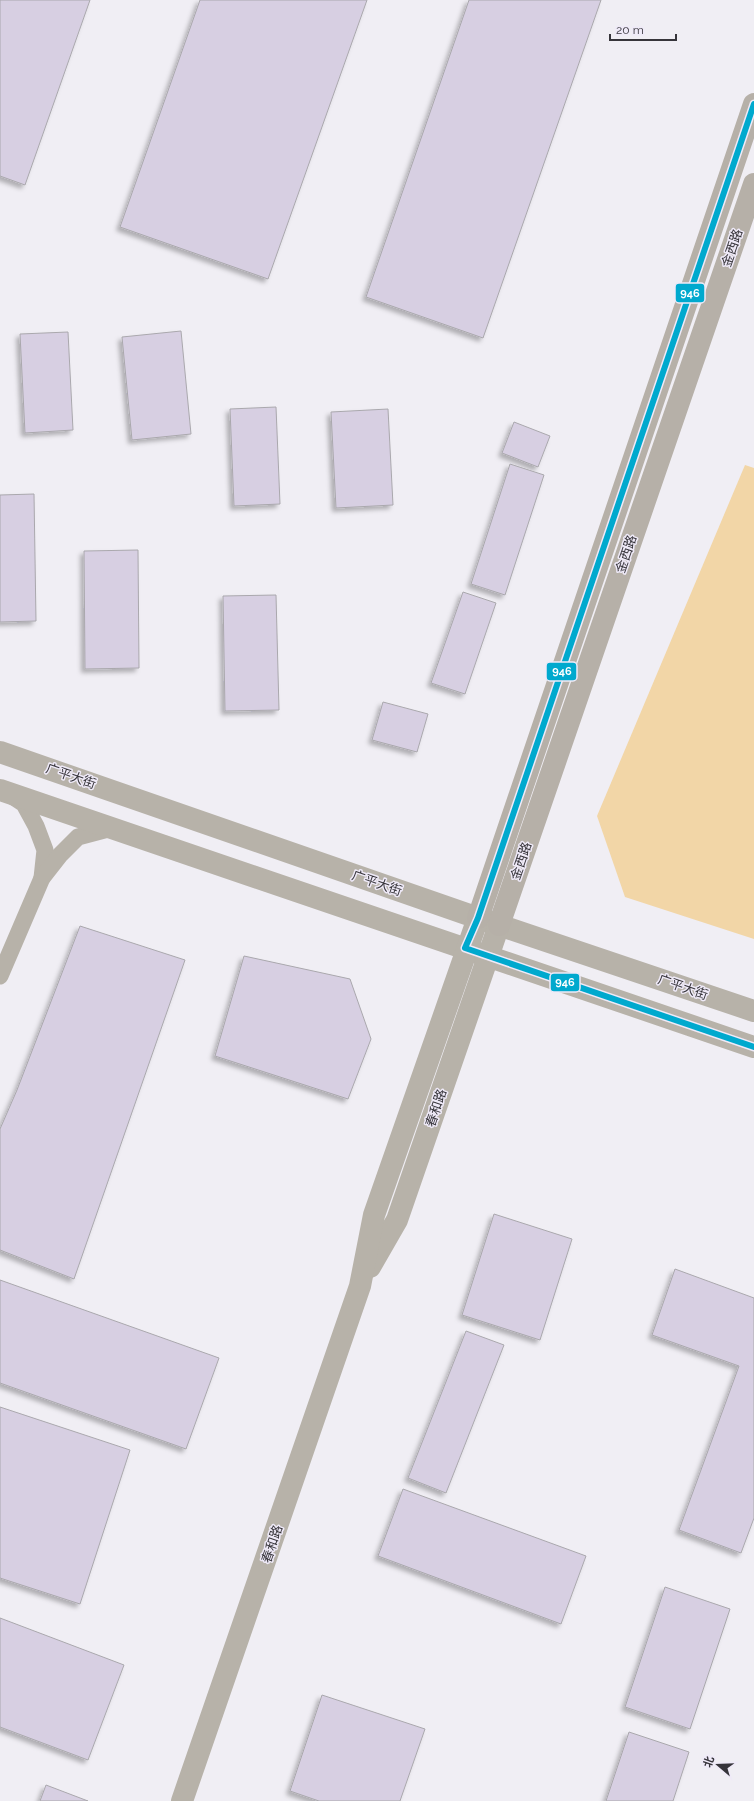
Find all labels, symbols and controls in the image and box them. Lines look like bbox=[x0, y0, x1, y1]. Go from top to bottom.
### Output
scale bar bbox=[610, 16, 676, 42]
text: 20 m bbox=[616, 23, 644, 37]
street label: 金西路 bbox=[719, 227, 745, 269]
line badge: 946 bbox=[675, 283, 705, 303]
text: 946 bbox=[680, 287, 700, 300]
street label: 金西路 bbox=[613, 533, 639, 575]
line badge: 946 bbox=[546, 662, 577, 681]
text: 946 bbox=[552, 665, 572, 678]
street label: 广平大街 bbox=[44, 760, 98, 792]
street label: 金西路 bbox=[508, 840, 534, 882]
street label: 广平大街 bbox=[350, 867, 404, 899]
street label: 广平大街 bbox=[656, 971, 710, 1003]
line badge: 946 bbox=[550, 973, 580, 992]
text: 946 bbox=[555, 976, 575, 989]
street label: 春和路 bbox=[423, 1087, 449, 1129]
street label: 春和路 bbox=[259, 1523, 285, 1565]
north arrow bbox=[698, 1745, 738, 1785]
text: 北 bbox=[701, 1755, 717, 1769]

